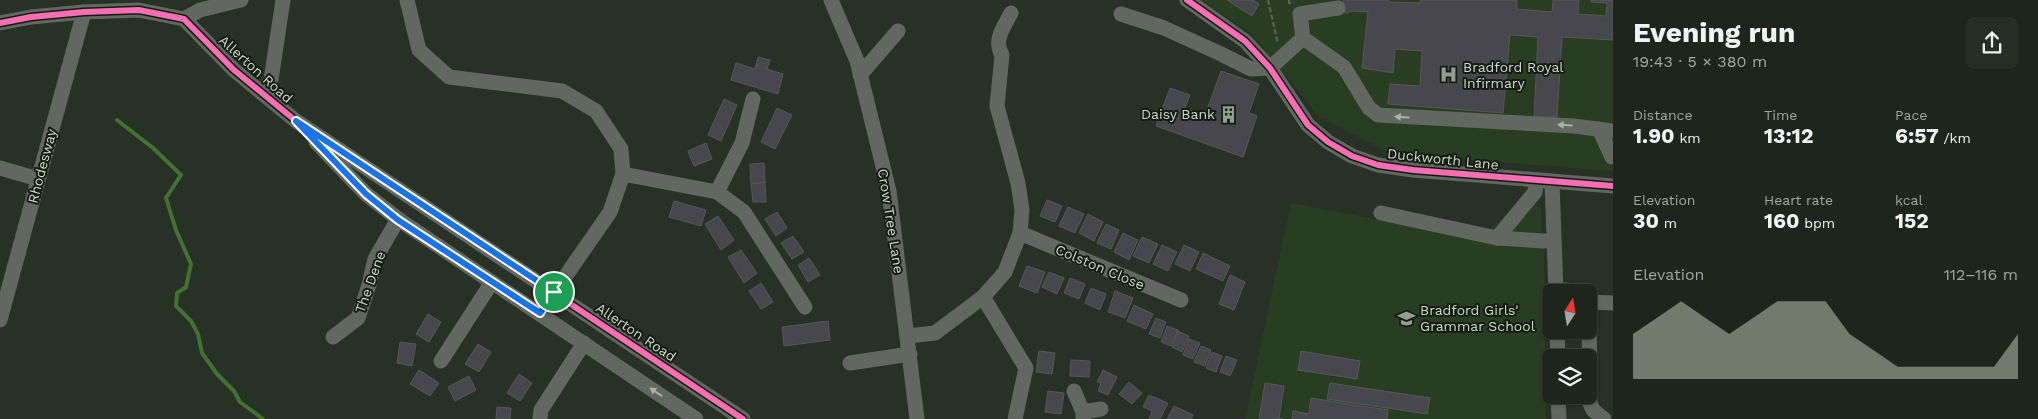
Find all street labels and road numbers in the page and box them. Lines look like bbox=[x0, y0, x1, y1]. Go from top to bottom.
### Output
street label: Allerton Road bbox=[216, 32, 296, 106]
street label: Rhodesway bbox=[24, 126, 60, 205]
street label: Duckworth Lane bbox=[1386, 145, 1500, 173]
street label: Crow Tree Lane bbox=[875, 167, 907, 275]
street label: Colston Close bbox=[1053, 241, 1147, 293]
street label: The Dene bbox=[351, 249, 389, 315]
street label: Allerton Road bbox=[593, 299, 679, 365]

